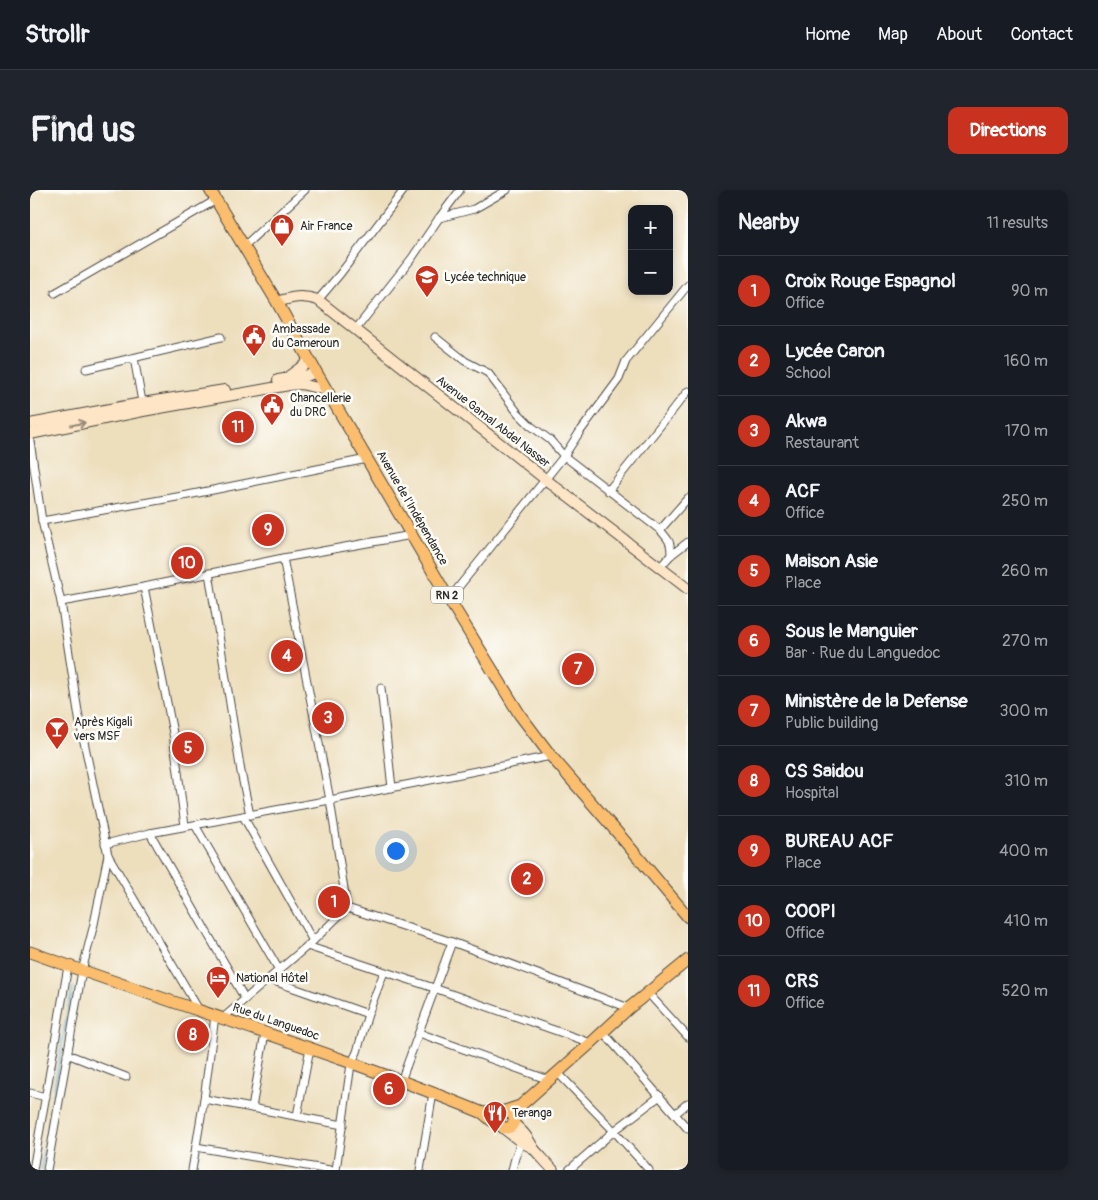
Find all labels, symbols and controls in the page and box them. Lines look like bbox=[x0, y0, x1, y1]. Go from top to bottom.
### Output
text: Strollr bbox=[25, 20, 90, 49]
text: Home bbox=[805, 23, 850, 46]
text: Map bbox=[878, 23, 908, 46]
text: About bbox=[936, 23, 982, 46]
text: Contact bbox=[1010, 23, 1073, 46]
button: Directions bbox=[948, 107, 1068, 154]
text: Find us bbox=[30, 108, 135, 152]
map controls bbox=[628, 205, 673, 295]
button: + bbox=[628, 205, 673, 250]
text: Nearby bbox=[738, 209, 799, 236]
shop icon: Air France bbox=[269, 213, 295, 247]
text: 11 results bbox=[986, 213, 1048, 233]
place label: Air France bbox=[300, 219, 352, 234]
button: − bbox=[628, 250, 673, 295]
school or university icon: Lycée technique bbox=[414, 264, 440, 298]
text: Croix Rouge Espagnol bbox=[785, 269, 956, 293]
place label: Lycée technique bbox=[444, 270, 526, 285]
text: 1 bbox=[751, 281, 757, 301]
text: 90 m bbox=[1011, 281, 1048, 301]
text: Office bbox=[785, 293, 825, 313]
place label: Ambassade du Cameroun bbox=[272, 322, 340, 351]
public building icon: Ambassade du Cameroun bbox=[241, 323, 267, 357]
text: Lycée Caron bbox=[785, 339, 885, 363]
text: 2 bbox=[750, 351, 758, 371]
text: 160 m bbox=[1004, 351, 1048, 371]
text: School bbox=[785, 363, 831, 383]
street label: Avenue Gamal Abdel Nasser bbox=[433, 373, 553, 472]
place label: Chancellerie du DRC bbox=[290, 391, 351, 420]
public building icon: Chancellerie du DRC bbox=[259, 392, 285, 426]
pin: 11 bbox=[222, 408, 254, 446]
text: Akwa bbox=[785, 409, 827, 433]
one-way arrow bbox=[69, 419, 85, 429]
text: 3 bbox=[750, 421, 758, 441]
text: 170 m bbox=[1005, 421, 1048, 441]
text: Restaurant bbox=[785, 433, 859, 453]
street label: Avenue de l'Indépendance bbox=[373, 448, 451, 568]
text: ACF bbox=[785, 479, 821, 503]
text: 4 bbox=[749, 491, 759, 511]
text: 250 m bbox=[1002, 491, 1048, 511]
text: Office bbox=[785, 503, 825, 523]
pin: 9 bbox=[252, 511, 284, 549]
pin: 10 bbox=[171, 544, 203, 582]
text: Maison Asie bbox=[785, 549, 878, 573]
text: 5 bbox=[750, 561, 758, 581]
text: 260 m bbox=[1001, 561, 1048, 581]
text: Place bbox=[785, 573, 821, 593]
road number: RN 2 bbox=[431, 586, 463, 604]
text: Sous le Manguier bbox=[785, 619, 918, 643]
text: 6 bbox=[749, 631, 759, 651]
text: 270 m bbox=[1002, 631, 1048, 651]
pin: 4 bbox=[271, 637, 303, 675]
text: Bar · Rue du Languedoc bbox=[785, 643, 941, 663]
pin: 7 bbox=[562, 650, 594, 688]
text: Ministère de la Defense bbox=[785, 689, 968, 713]
pin: 3 bbox=[312, 699, 344, 737]
text: 7 bbox=[750, 701, 758, 721]
text: 300 m bbox=[1000, 701, 1048, 721]
text: Public building bbox=[785, 713, 878, 733]
place label: Après Kigali vers MSF bbox=[73, 715, 132, 744]
bar icon: Après Kigali vers MSF bbox=[44, 716, 70, 750]
pin: 5 bbox=[172, 729, 204, 767]
text: CS Saidou bbox=[785, 759, 864, 783]
text: 8 bbox=[750, 771, 758, 791]
text: 310 m bbox=[1004, 771, 1048, 791]
text: Hospital bbox=[785, 783, 839, 803]
text: BUREAU ACF bbox=[785, 829, 894, 853]
your location bbox=[383, 838, 409, 864]
text: 9 bbox=[750, 841, 758, 861]
text: 400 m bbox=[999, 841, 1048, 861]
text: Place bbox=[785, 853, 821, 873]
pin: 2 bbox=[511, 860, 543, 898]
pin: 1 bbox=[318, 883, 350, 921]
text: COOPI bbox=[785, 899, 836, 923]
text: 10 bbox=[745, 911, 763, 931]
text: 410 m bbox=[1004, 911, 1048, 931]
text: Office bbox=[785, 923, 825, 943]
hotel icon: National Hôtel bbox=[205, 965, 231, 999]
text: CRS bbox=[785, 969, 819, 993]
place label: National Hôtel bbox=[236, 971, 308, 986]
text: 11 bbox=[748, 981, 760, 1001]
text: 520 m bbox=[1002, 981, 1048, 1001]
text: Office bbox=[785, 993, 825, 1013]
street label: Rue du Languedoc bbox=[231, 1000, 321, 1044]
pin: 8 bbox=[177, 1016, 209, 1054]
pin: 6 bbox=[373, 1070, 405, 1108]
restaurant icon: Teranga bbox=[482, 1100, 508, 1134]
place label: Teranga bbox=[512, 1106, 552, 1121]

